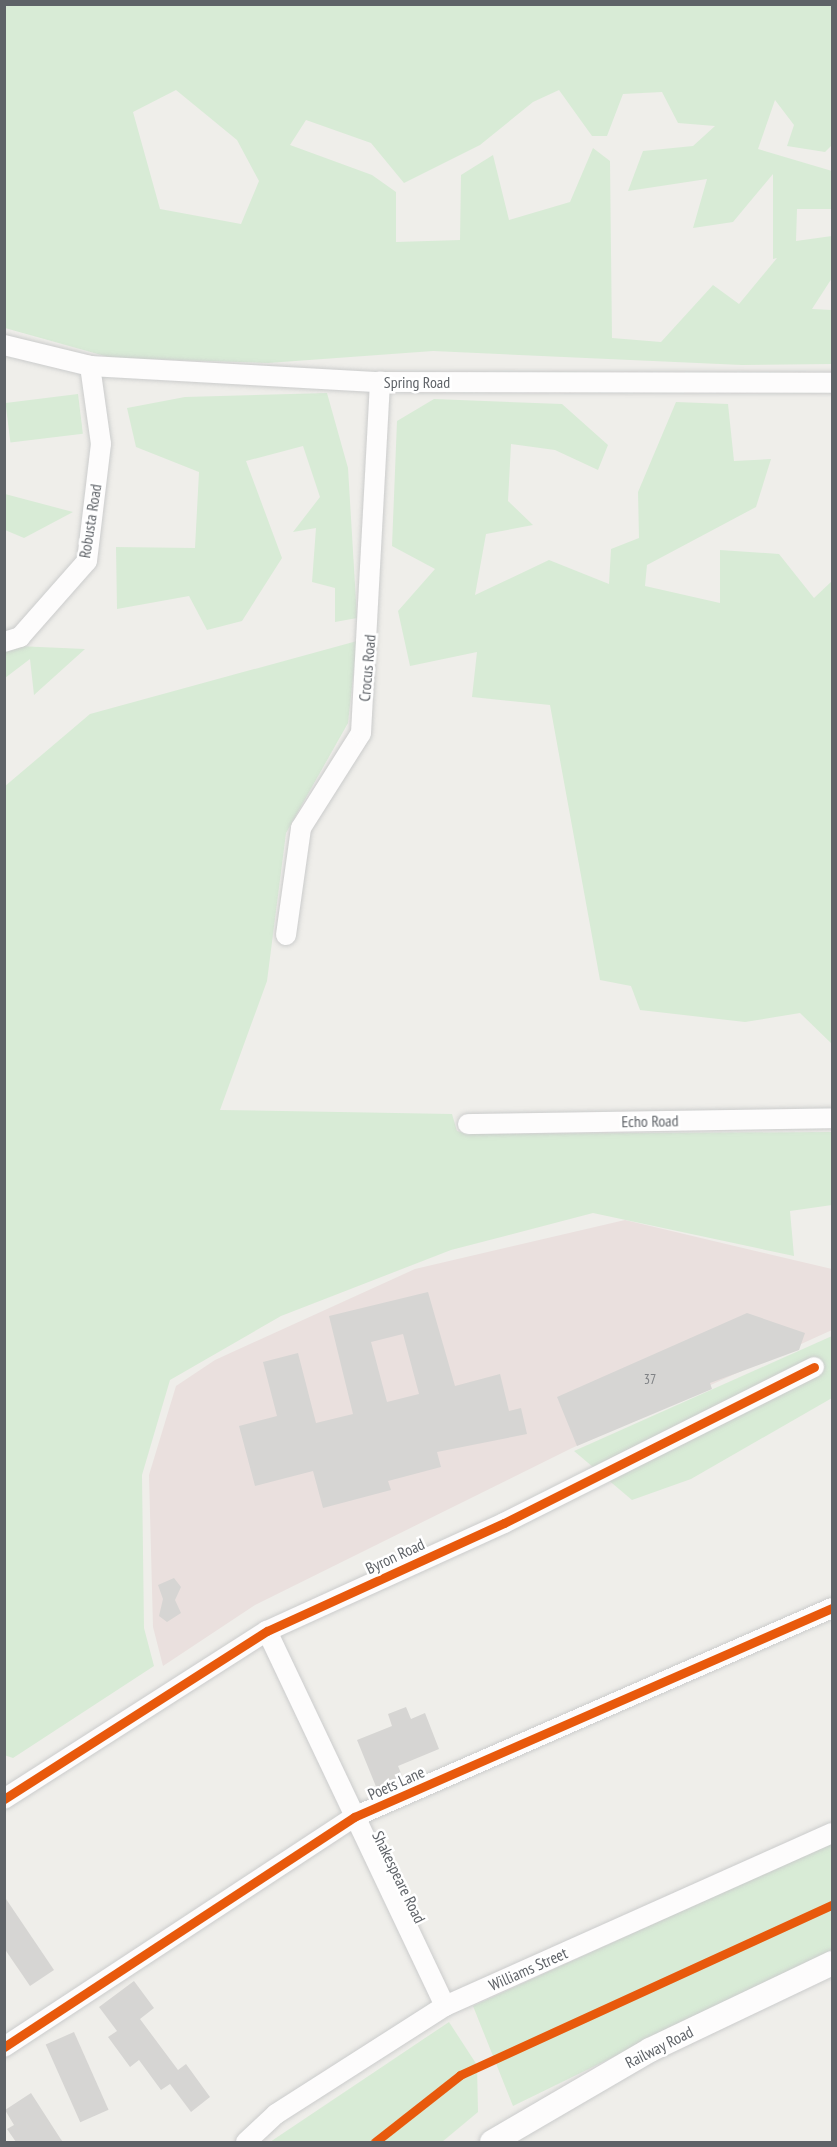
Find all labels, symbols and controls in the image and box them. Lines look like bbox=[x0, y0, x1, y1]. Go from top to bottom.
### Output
street label: Spring Road bbox=[384, 372, 450, 392]
street label: Robusta Road bbox=[75, 483, 105, 559]
street label: Crocus Road bbox=[355, 634, 379, 702]
street label: Echo Road bbox=[621, 1111, 679, 1131]
house number: 37 bbox=[644, 1371, 656, 1387]
street label: Byron Road bbox=[363, 1534, 427, 1578]
street label: Poets Lane bbox=[365, 1762, 427, 1804]
street label: Shakespeare Road bbox=[368, 1828, 430, 1926]
street label: Williams Street bbox=[486, 1943, 570, 1995]
street label: Railway Road bbox=[622, 2022, 696, 2072]

